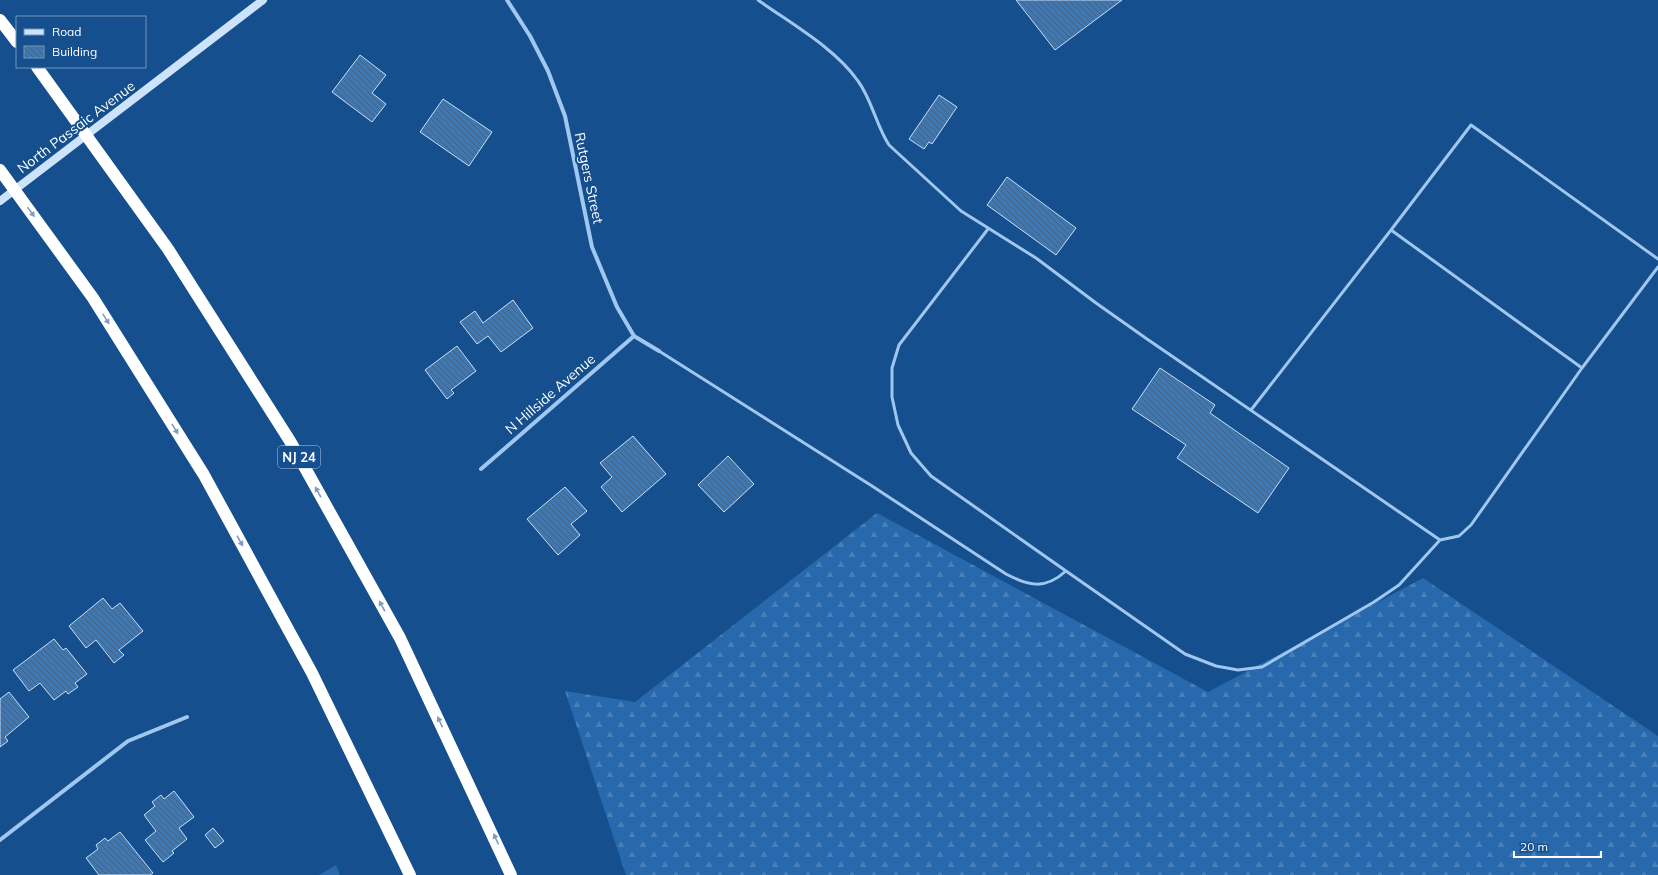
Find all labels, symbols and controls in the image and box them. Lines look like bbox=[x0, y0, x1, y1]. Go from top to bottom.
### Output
legend bbox=[16, 16, 146, 68]
text: Road bbox=[52, 24, 81, 39]
text: Building bbox=[52, 44, 97, 59]
street label: North Passaic Avenue bbox=[14, 77, 138, 177]
street label: Rutgers Street bbox=[571, 131, 607, 225]
one-way arrow bbox=[27, 207, 35, 218]
one-way arrow bbox=[102, 313, 109, 325]
street label: N Hillside Avenue bbox=[501, 350, 599, 438]
one-way arrow bbox=[171, 423, 178, 435]
road number: NJ 24 bbox=[278, 446, 320, 468]
one-way arrow bbox=[315, 486, 322, 498]
one-way arrow bbox=[236, 536, 243, 547]
one-way arrow bbox=[379, 600, 385, 612]
one-way arrow bbox=[437, 716, 443, 728]
scale bar bbox=[1514, 833, 1601, 859]
one-way arrow bbox=[493, 834, 499, 845]
text: 20 m bbox=[1520, 839, 1548, 854]

